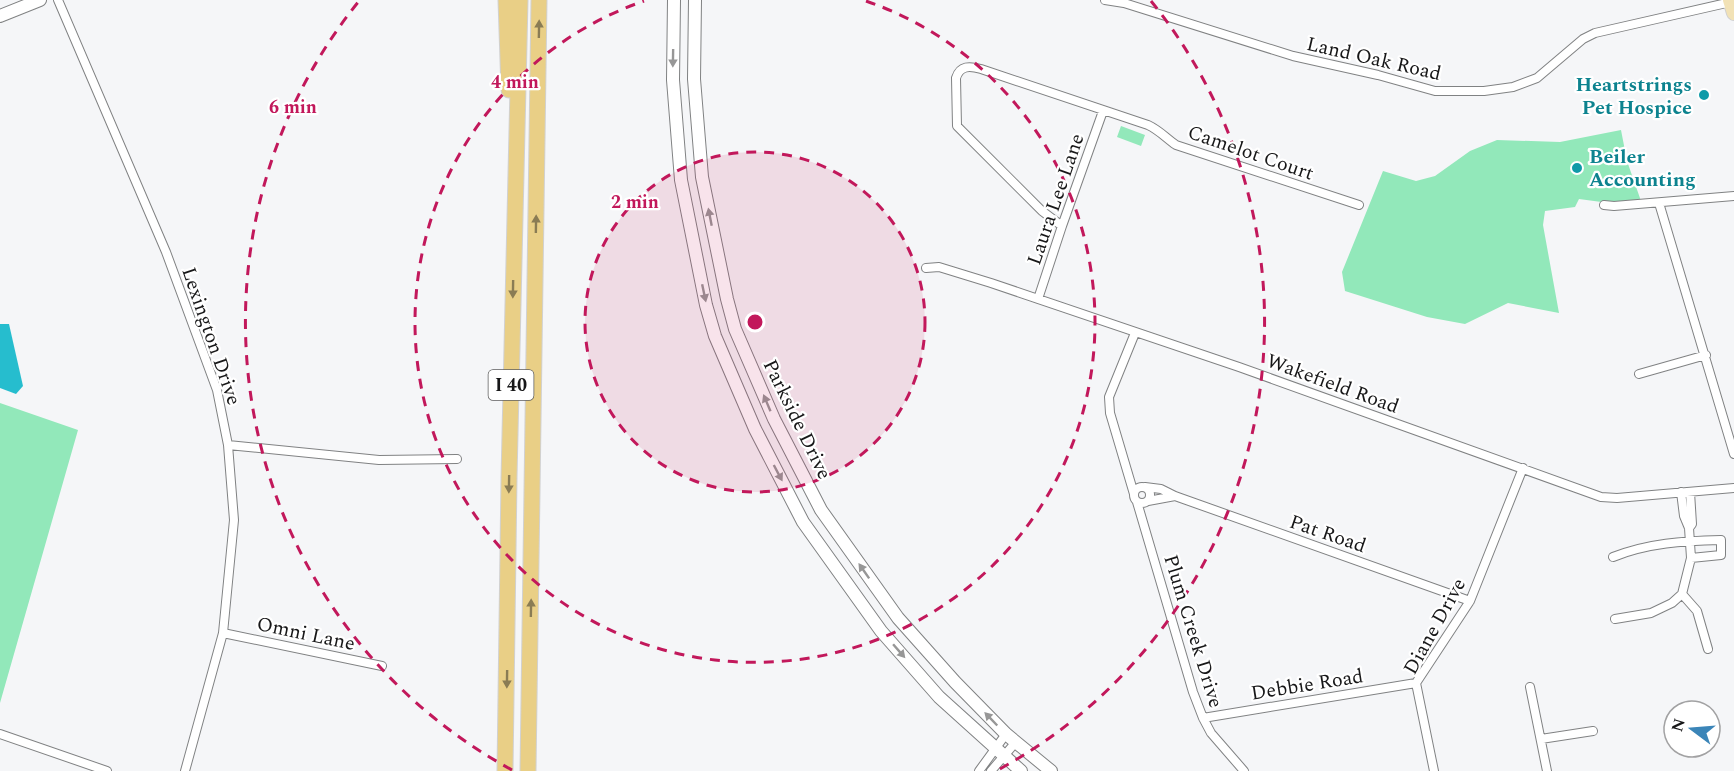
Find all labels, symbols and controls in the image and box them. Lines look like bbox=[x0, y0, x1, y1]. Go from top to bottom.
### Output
one-way arrow bbox=[534, 19, 544, 38]
street label: Land Oak Road bbox=[1304, 29, 1444, 89]
one-way arrow bbox=[668, 49, 678, 68]
text: 4 min bbox=[491, 69, 539, 96]
place label: Heartstrings Pet Hospice bbox=[1575, 70, 1692, 123]
marker: Heartstrings Pet Hospice bbox=[1697, 88, 1711, 102]
text: 6 min bbox=[269, 94, 317, 121]
street label: Camelot Court bbox=[1184, 117, 1318, 189]
street label: Laura Lee Lane bbox=[1019, 130, 1092, 269]
place label: Beiler Accounting bbox=[1589, 142, 1696, 195]
marker: Beiler Accounting bbox=[1570, 161, 1584, 175]
text: 2 min bbox=[611, 189, 659, 216]
one-way arrow bbox=[705, 208, 714, 227]
one-way arrow bbox=[531, 214, 541, 233]
street label: Lexington Drive bbox=[173, 263, 249, 409]
one-way arrow bbox=[509, 280, 518, 299]
one-way arrow bbox=[700, 284, 709, 303]
centre of rings bbox=[745, 312, 765, 332]
street label: Wakefield Road bbox=[1262, 346, 1403, 422]
street label: Parkside Drive bbox=[755, 354, 839, 485]
road number: I 40 bbox=[488, 370, 534, 400]
one-way arrow bbox=[761, 394, 771, 412]
one-way arrow bbox=[773, 464, 782, 481]
one-way arrow bbox=[504, 475, 514, 494]
street label: Pat Road bbox=[1285, 507, 1370, 561]
street label: Plum Creek Drive bbox=[1155, 551, 1231, 712]
one-way arrow bbox=[859, 563, 871, 579]
street label: Diane Drive bbox=[1396, 572, 1474, 680]
one-way arrow bbox=[526, 598, 535, 617]
street label: Omni Lane bbox=[254, 609, 358, 659]
one-way arrow bbox=[892, 643, 905, 658]
street label: Debbie Road bbox=[1249, 661, 1366, 709]
one-way arrow bbox=[502, 670, 512, 689]
north arrow bbox=[1662, 699, 1722, 759]
one-way arrow bbox=[984, 713, 998, 727]
text: N bbox=[1665, 716, 1692, 735]

